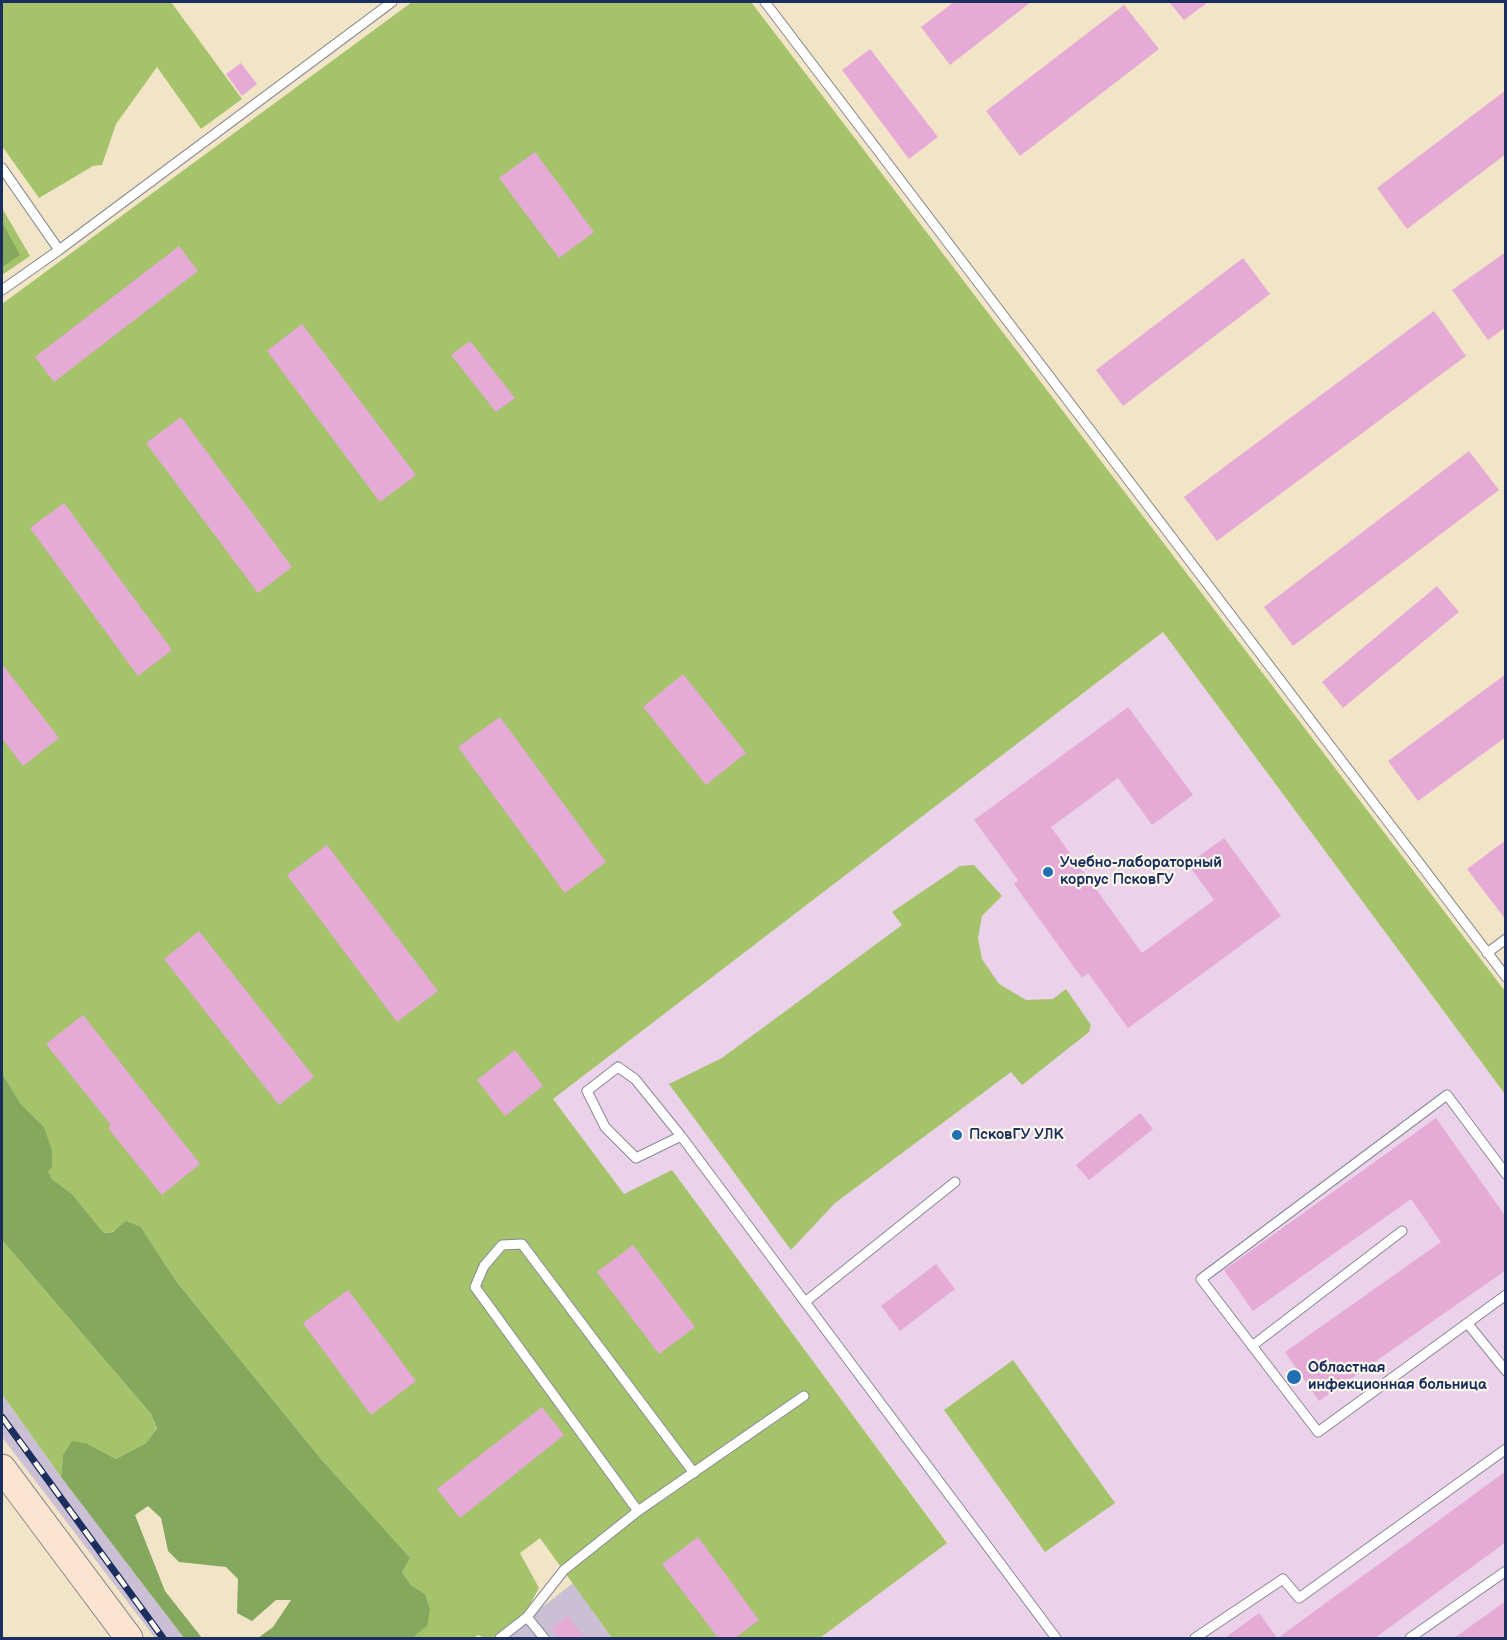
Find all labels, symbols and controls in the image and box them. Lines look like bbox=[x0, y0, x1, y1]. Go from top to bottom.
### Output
place label: Учебно-лабораторный корпус ПсковГУ bbox=[1060, 854, 1222, 889]
marker: Учебно-лабораторный корпус ПсковГУ bbox=[1041, 865, 1055, 879]
place label: ПсковГУ УЛК bbox=[969, 1126, 1063, 1144]
marker: ПсковГУ УЛК bbox=[950, 1128, 964, 1142]
place label: Областная инфекционная больница bbox=[1308, 1359, 1487, 1394]
marker: Областная инфекционная больница bbox=[1285, 1368, 1303, 1386]

